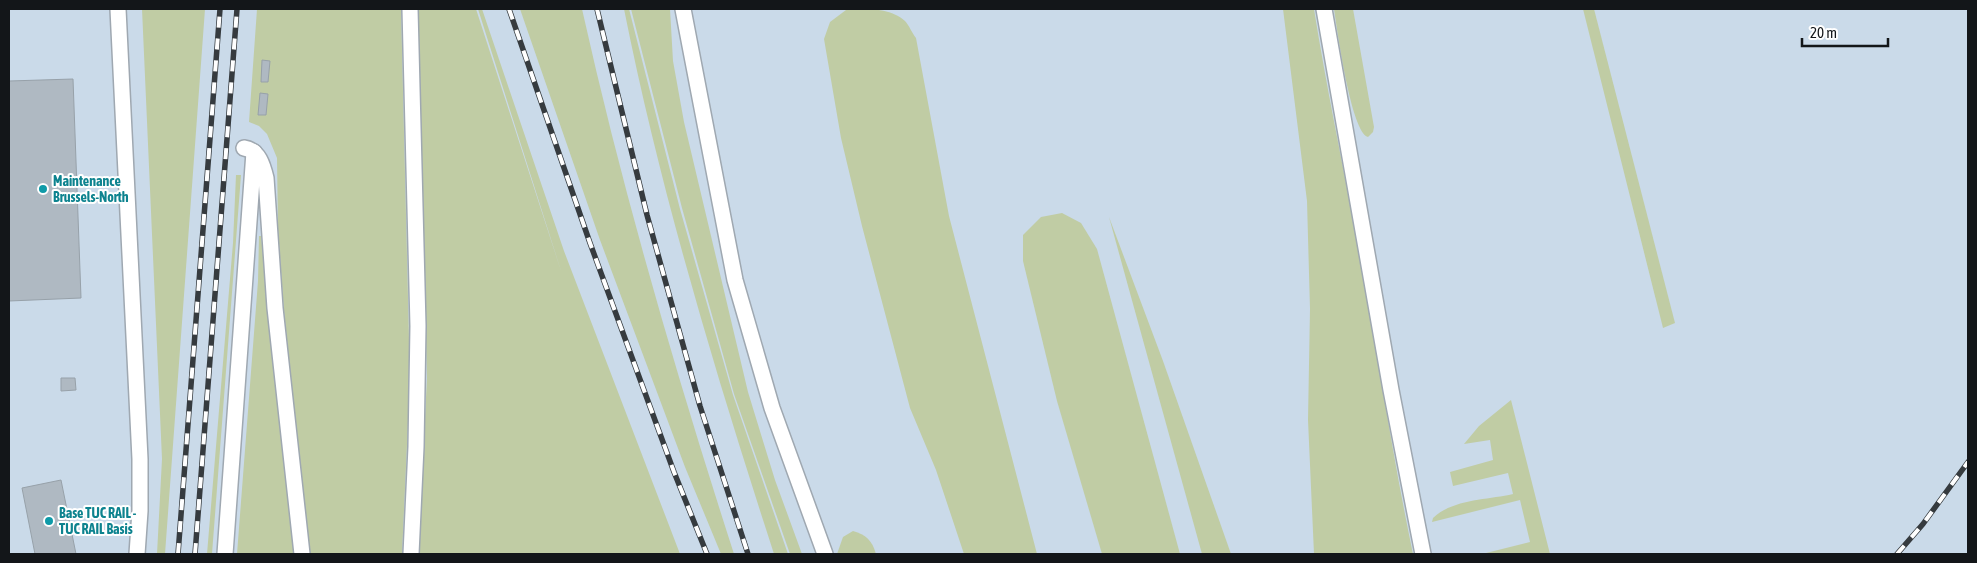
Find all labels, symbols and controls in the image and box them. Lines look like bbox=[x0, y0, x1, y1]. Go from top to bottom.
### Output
scale bar bbox=[1802, 15, 1888, 47]
text: 20 m bbox=[1810, 24, 1837, 41]
place label: Maintenance Brussels-North bbox=[53, 173, 129, 205]
marker: Maintenance Brussels-North bbox=[37, 183, 49, 195]
place label: Base TUC RAIL - TUC RAIL Basis bbox=[59, 505, 137, 537]
marker: Base TUC RAIL - TUC RAIL Basis bbox=[43, 515, 55, 527]

